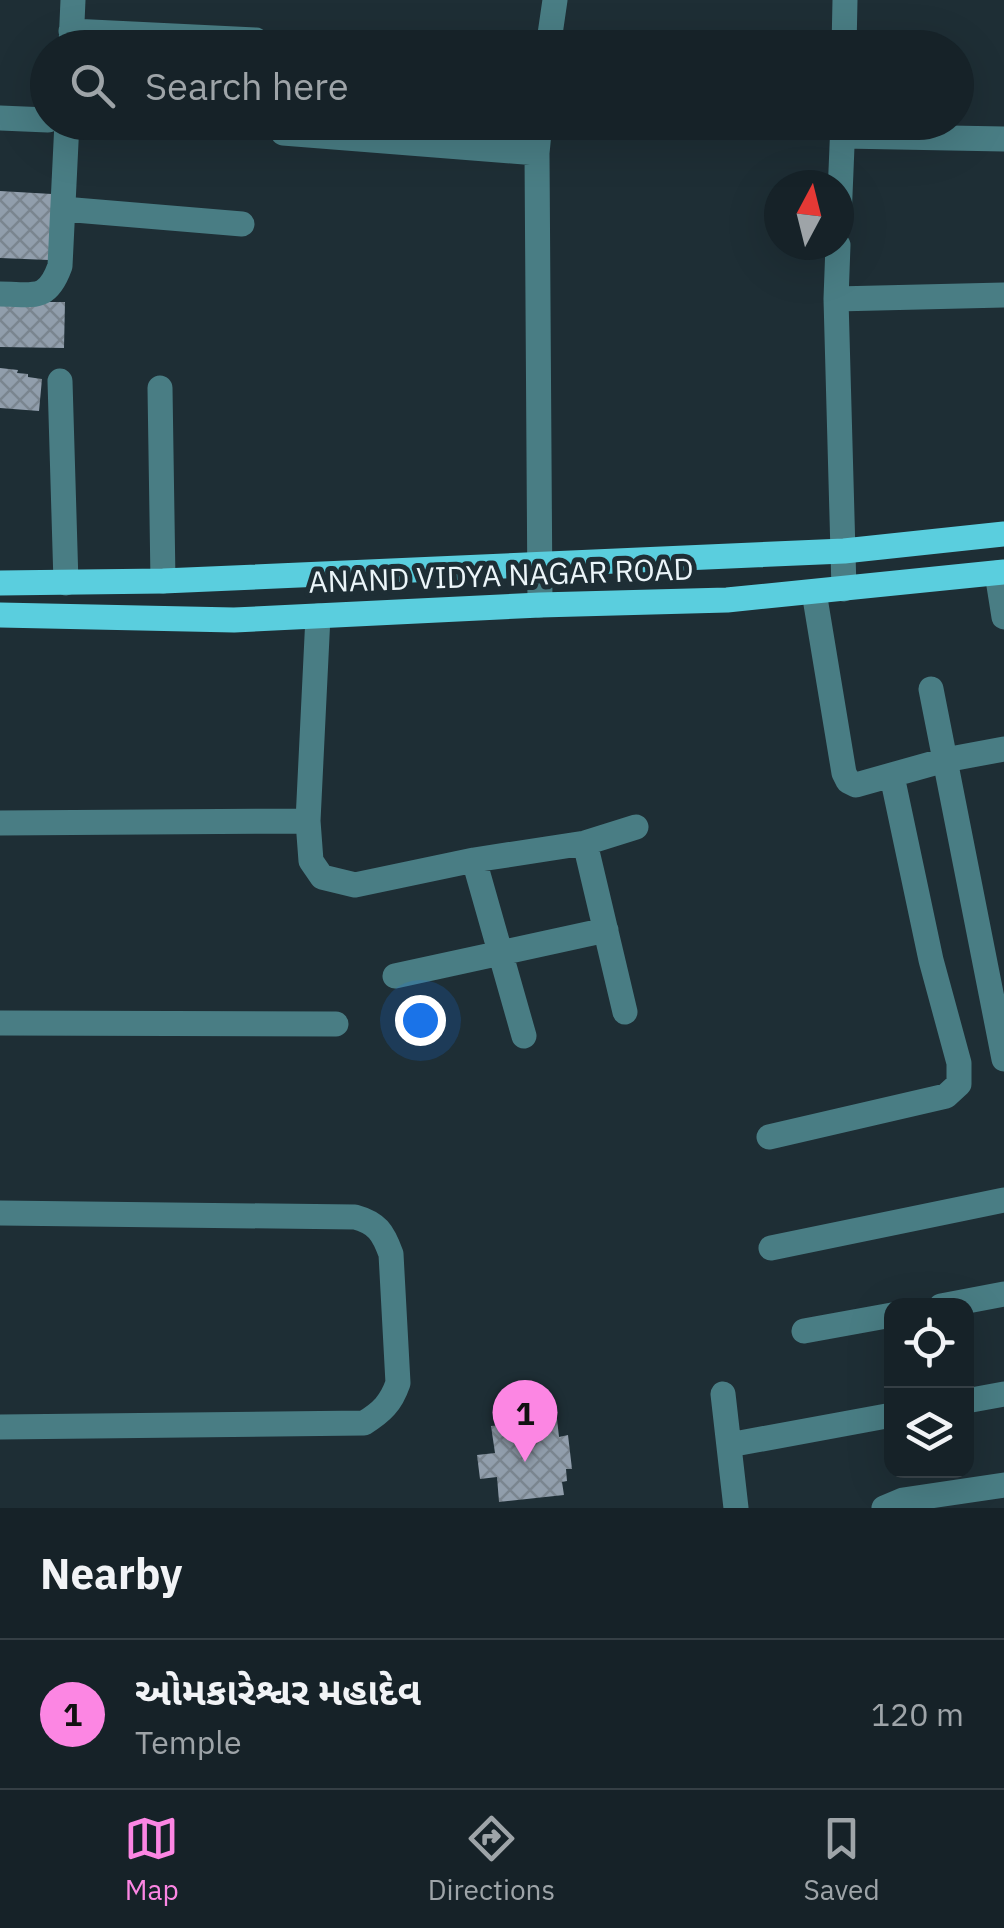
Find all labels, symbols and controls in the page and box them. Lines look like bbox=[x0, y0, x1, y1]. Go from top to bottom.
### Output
search box bbox=[30, 30, 974, 140]
icon: search bbox=[65, 58, 120, 113]
text: Search here bbox=[145, 61, 349, 110]
north arrow bbox=[764, 170, 854, 260]
street label: ANAND VIDYA NAGAR ROAD bbox=[308, 548, 694, 601]
your location bbox=[395, 995, 446, 1046]
map controls bbox=[884, 1298, 974, 1478]
button: locate bbox=[884, 1298, 974, 1388]
pin: 1 bbox=[492, 1380, 558, 1462]
button: layers bbox=[884, 1388, 974, 1478]
text: Nearby bbox=[40, 1546, 182, 1601]
text: ઓમકારેશ્વર મહાદેવ bbox=[135, 1666, 421, 1715]
text: 1 bbox=[63, 1693, 82, 1735]
text: 120 m bbox=[871, 1693, 964, 1735]
text: Temple bbox=[135, 1721, 242, 1763]
tab: Map bbox=[124, 1811, 179, 1908]
tab: Directions bbox=[428, 1811, 555, 1908]
tab: Saved bbox=[804, 1811, 880, 1908]

